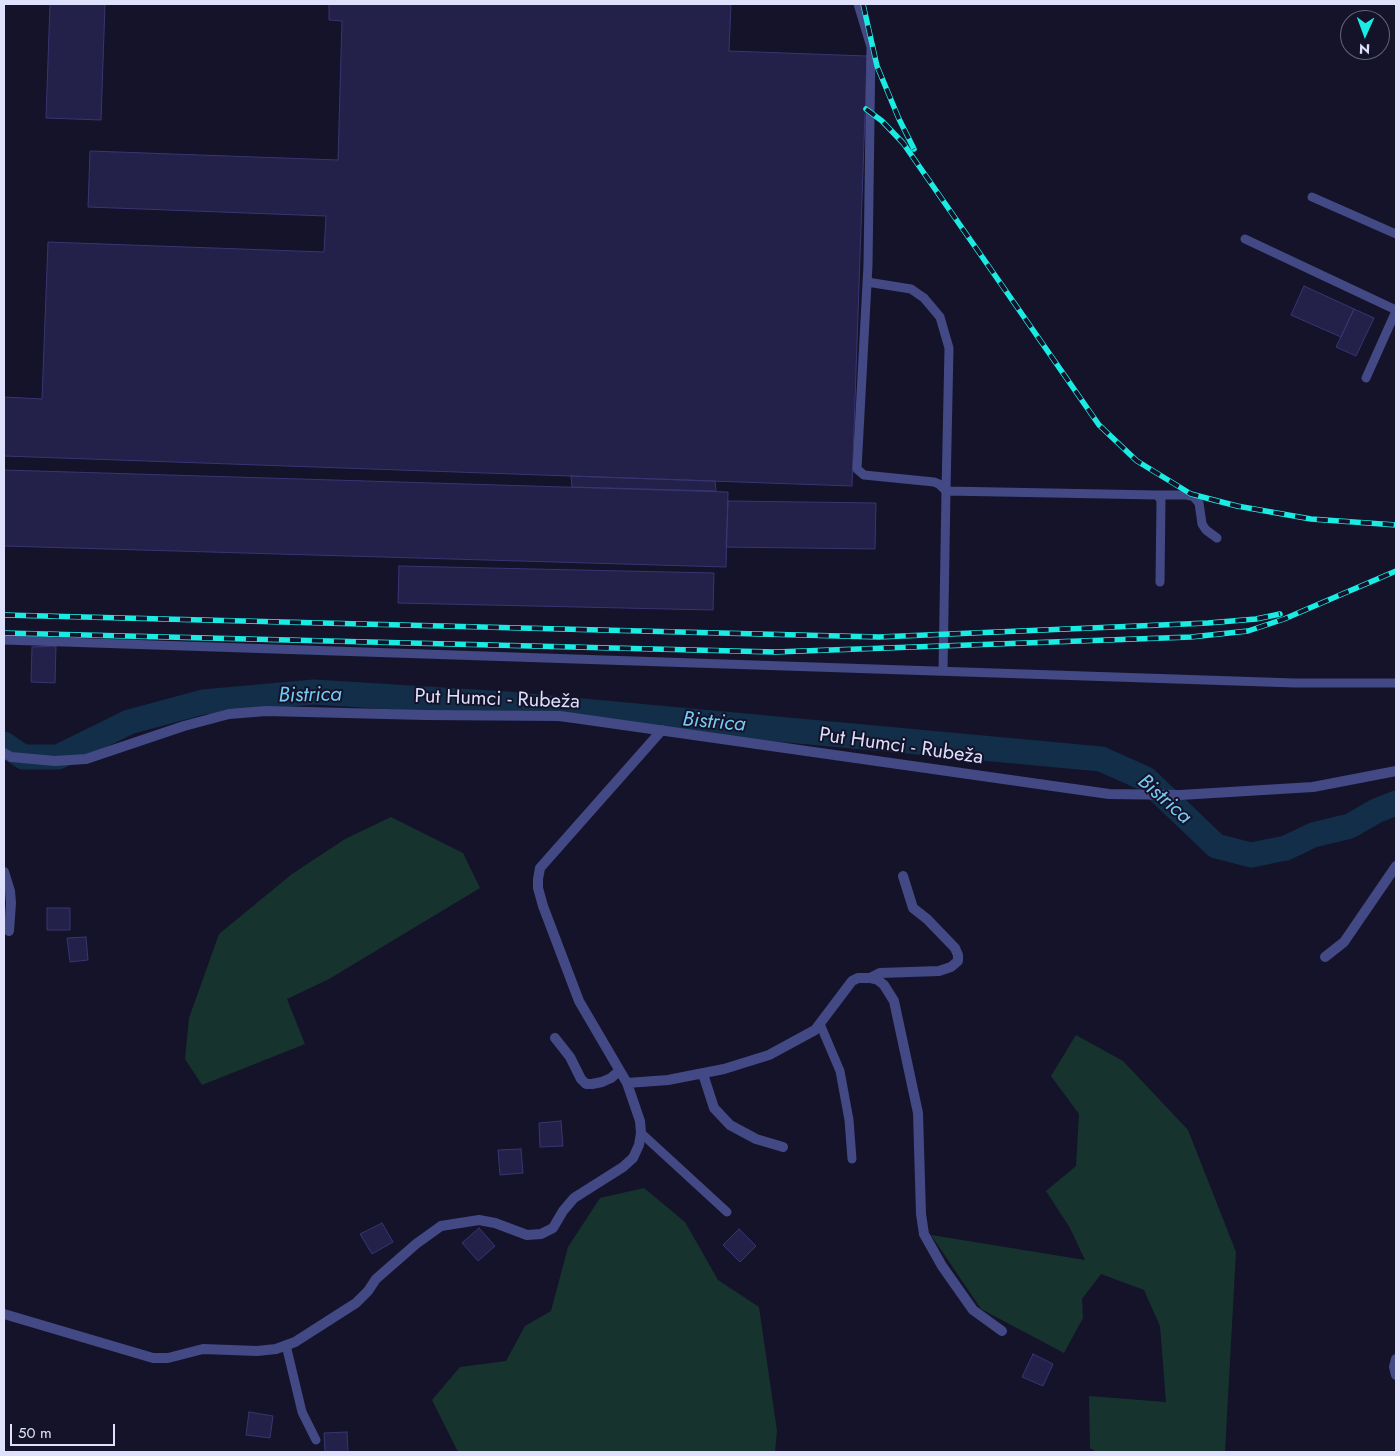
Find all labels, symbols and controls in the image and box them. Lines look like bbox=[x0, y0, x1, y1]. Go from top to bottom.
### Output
north arrow bbox=[1340, 10, 1390, 60]
text: N bbox=[1359, 39, 1370, 59]
water label: Bistrica bbox=[278, 683, 342, 709]
street label: Put Humci - Rubeža bbox=[414, 685, 580, 715]
water label: Bistrica bbox=[681, 708, 747, 738]
street label: Put Humci - Rubeža bbox=[817, 724, 985, 770]
water label: Bistrica bbox=[1132, 770, 1196, 830]
scale bar bbox=[12, 1414, 118, 1446]
text: 50 m bbox=[18, 1422, 52, 1444]

